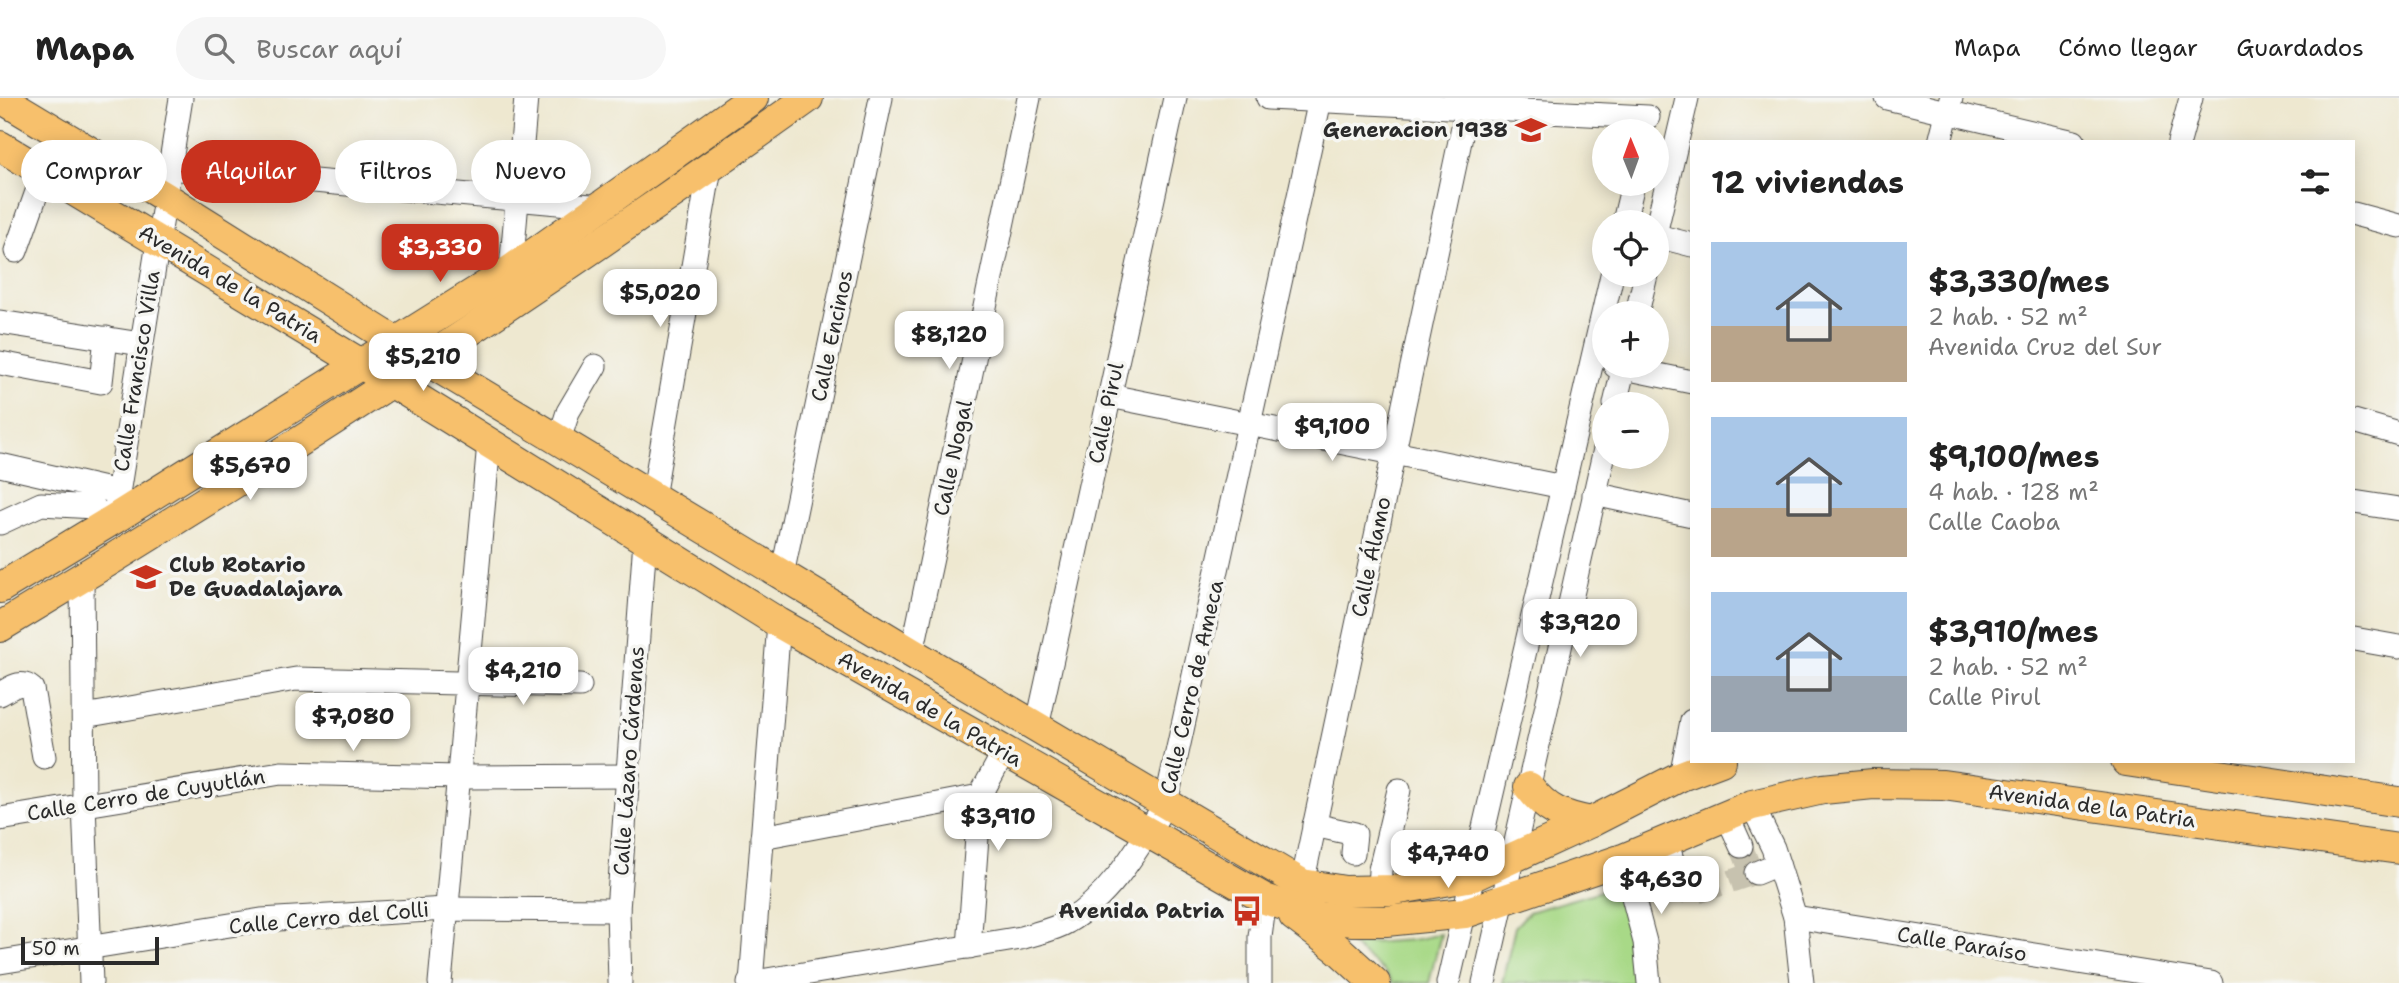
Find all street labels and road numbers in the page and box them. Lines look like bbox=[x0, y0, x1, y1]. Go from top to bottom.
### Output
street label: Avenida de la Patria bbox=[133, 218, 327, 350]
street label: Calle Francisco Villa bbox=[107, 268, 167, 474]
street label: Calle Encinos bbox=[804, 268, 860, 404]
street label: Calle Pirul bbox=[1082, 359, 1131, 466]
street label: Calle Nogal bbox=[927, 397, 979, 518]
street label: Calle Álamo bbox=[1344, 494, 1397, 620]
street label: Calle Cerro de Ameca bbox=[1154, 577, 1230, 797]
street label: Calle Lázaro Cárdenas bbox=[607, 645, 651, 877]
street label: Avenida de la Patria bbox=[833, 645, 1027, 773]
street label: Calle Cerro de Cuyutlán bbox=[25, 762, 267, 828]
street label: Avenida de la Patria bbox=[1987, 778, 2197, 834]
street label: Calle Cerro del Colli bbox=[228, 895, 430, 941]
street label: Calle Paraíso bbox=[1895, 920, 2029, 968]

